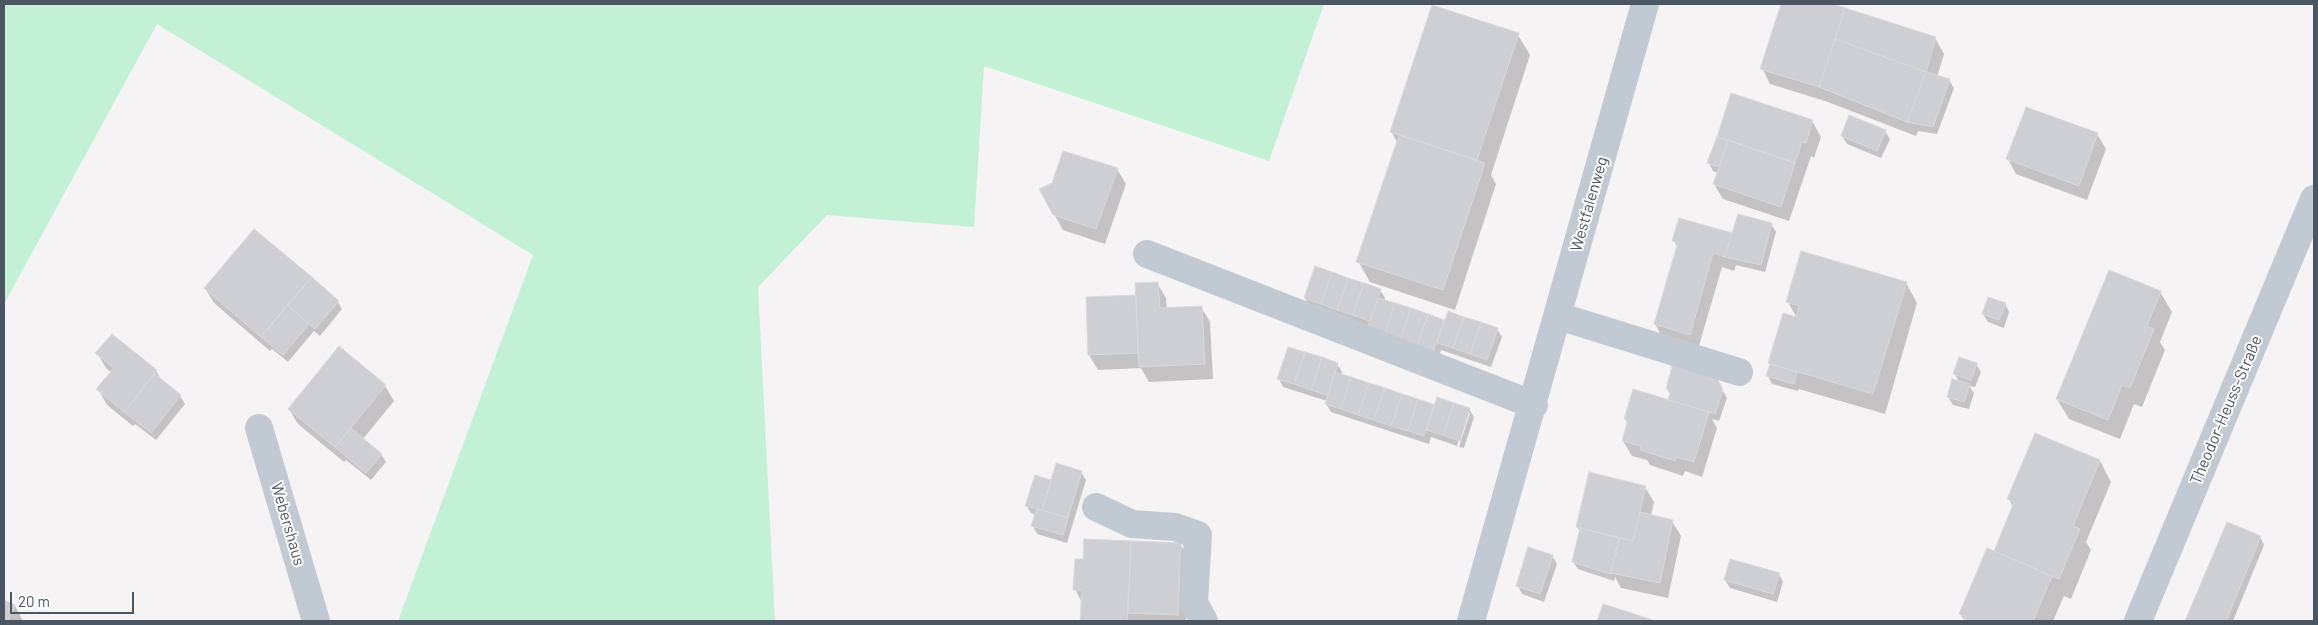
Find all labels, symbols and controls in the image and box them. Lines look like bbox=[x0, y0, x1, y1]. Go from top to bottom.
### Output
street label: Westfalenweg bbox=[1566, 154, 1612, 254]
street label: Theodor-Heuss-Straße bbox=[2186, 333, 2266, 487]
street label: Webershaus bbox=[267, 480, 309, 568]
scale bar bbox=[12, 582, 136, 614]
text: 20 m bbox=[18, 592, 50, 610]

